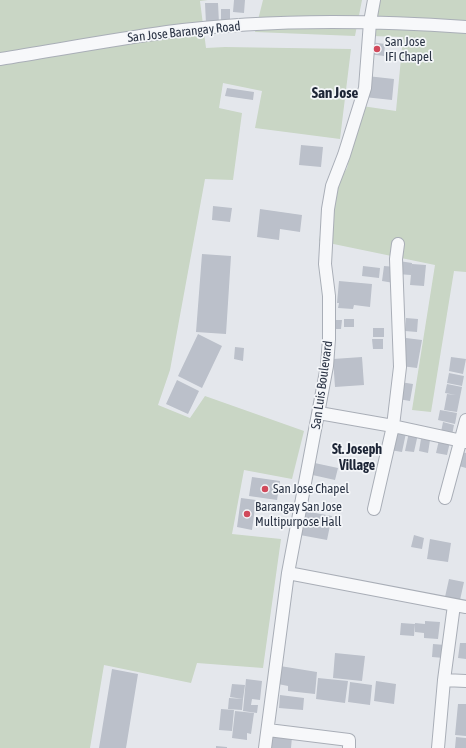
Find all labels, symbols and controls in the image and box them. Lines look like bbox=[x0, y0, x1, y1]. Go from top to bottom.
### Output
street label: San Jose Barangay Road bbox=[127, 18, 241, 46]
place label: San Jose IFI Chapel bbox=[385, 34, 432, 65]
marker: San Jose IFI Chapel bbox=[372, 44, 382, 54]
district label: San Jose bbox=[312, 84, 358, 102]
street label: San Luis Boulevard bbox=[308, 340, 336, 430]
district label: St. Joseph Village bbox=[332, 442, 382, 474]
place label: San Jose Chapel bbox=[273, 481, 349, 497]
marker: San Jose Chapel bbox=[260, 484, 270, 494]
place label: Barangay San Jose Multipurpose Hall bbox=[255, 499, 342, 530]
marker: Barangay San Jose Multipurpose Hall bbox=[242, 509, 252, 519]

